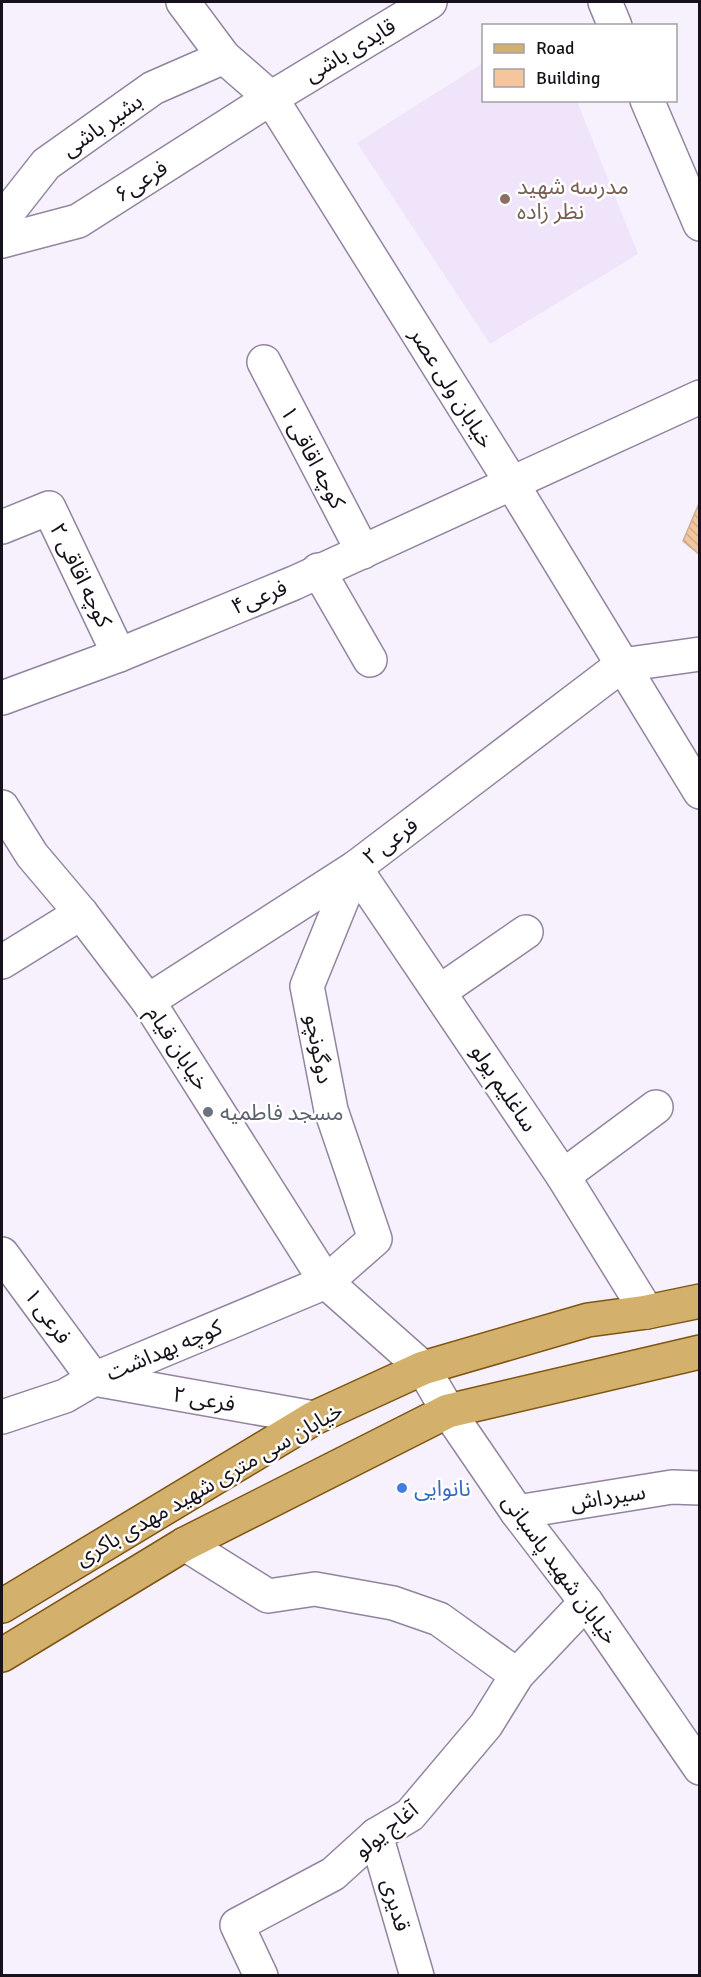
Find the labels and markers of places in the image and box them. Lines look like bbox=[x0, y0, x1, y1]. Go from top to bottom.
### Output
place label: مدرسه شهید نظر زاده bbox=[517, 173, 629, 225]
marker: مدرسه شهید نظر زاده bbox=[498, 192, 512, 206]
place label: مسجد فاطمیه bbox=[220, 1099, 344, 1126]
marker: مسجد فاطمیه bbox=[201, 1105, 215, 1119]
place label: نانوایی bbox=[414, 1475, 471, 1502]
marker: نانوایی bbox=[395, 1481, 409, 1495]

